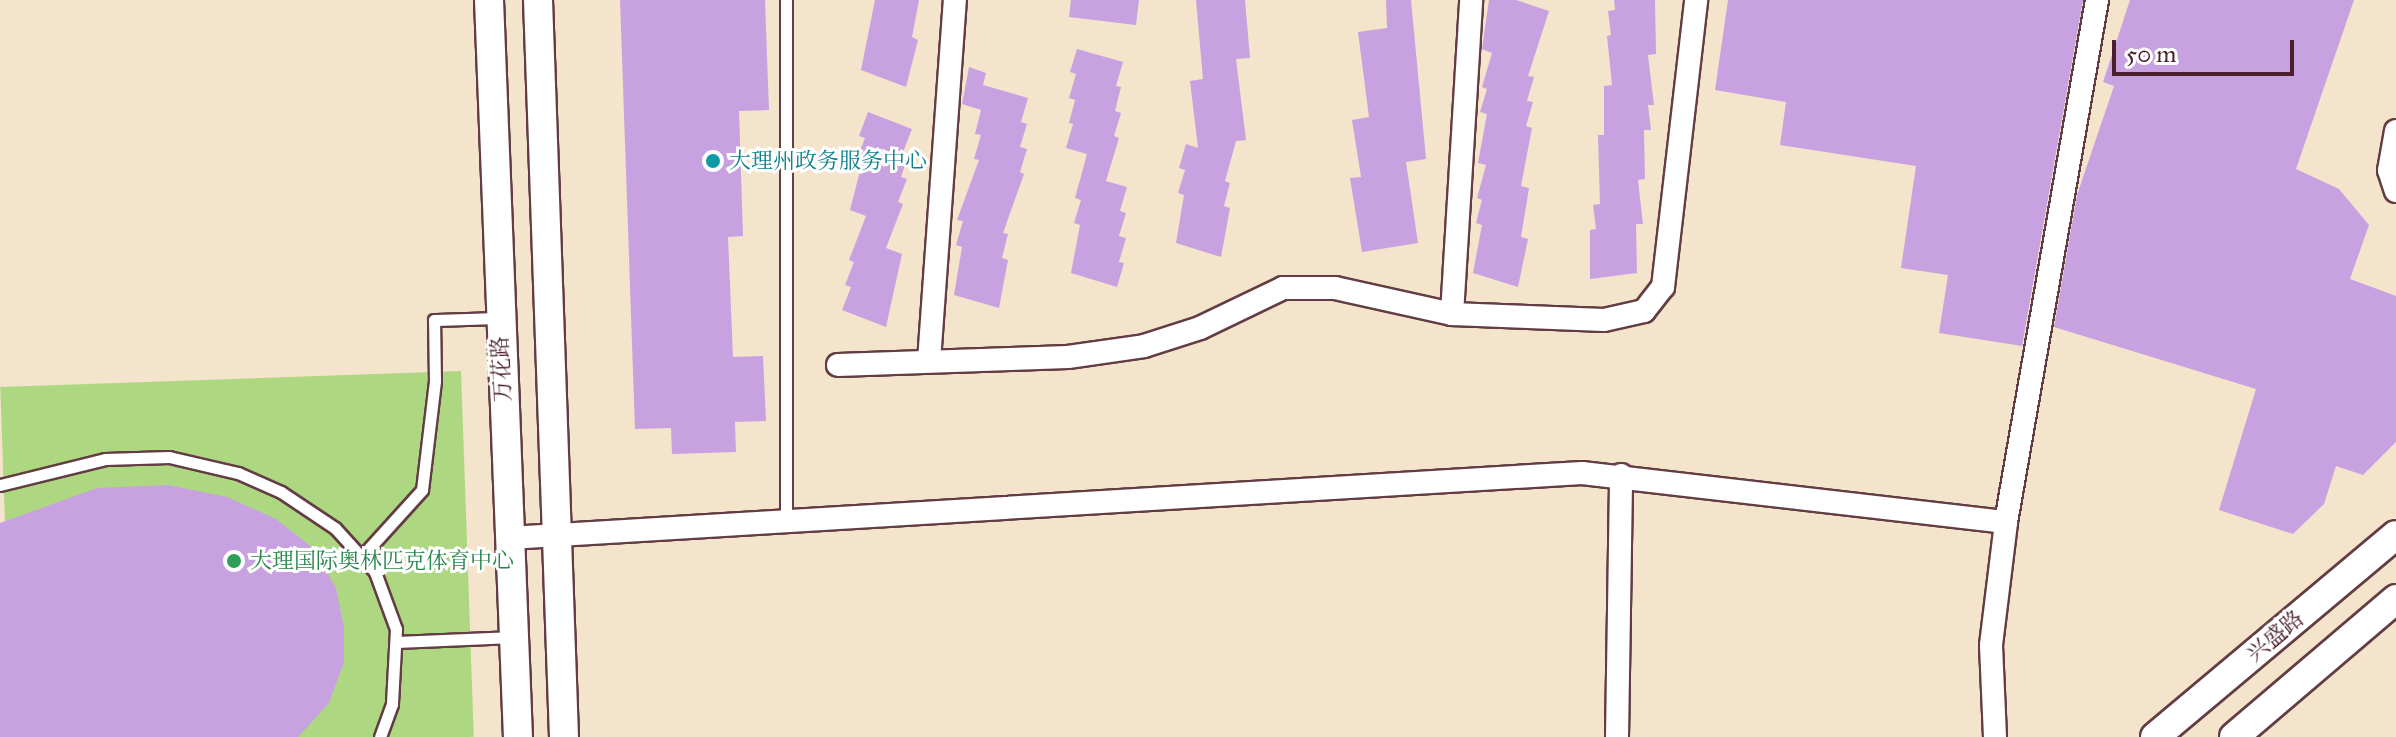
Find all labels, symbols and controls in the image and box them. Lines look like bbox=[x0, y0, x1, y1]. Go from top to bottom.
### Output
scale bar bbox=[2116, 24, 2298, 74]
text: 50 m bbox=[2126, 39, 2176, 69]
place label: 大理州政务服务中心 bbox=[729, 148, 927, 174]
marker: 大理州政务服务中心 bbox=[704, 152, 722, 170]
street label: 万花路 bbox=[486, 335, 516, 403]
place label: 大理国际奥林匹克体育中心 bbox=[250, 548, 514, 574]
marker: 大理国际奥林匹克体育中心 bbox=[225, 552, 243, 570]
street label: 兴盛路 bbox=[2241, 605, 2309, 667]

